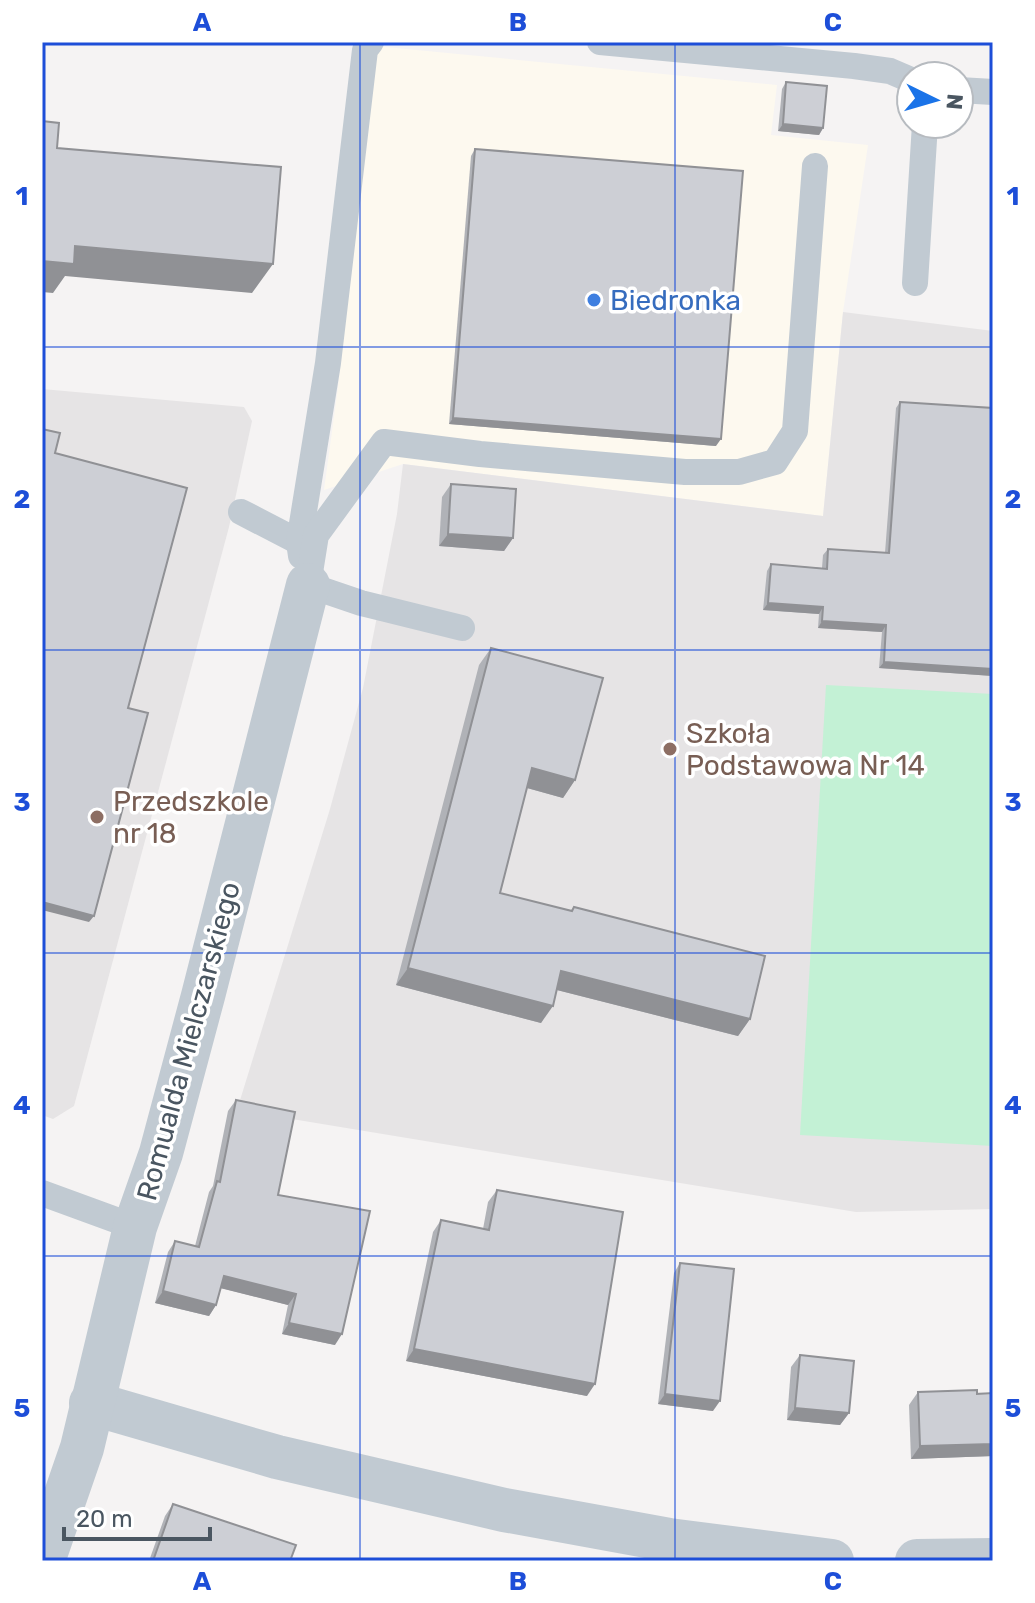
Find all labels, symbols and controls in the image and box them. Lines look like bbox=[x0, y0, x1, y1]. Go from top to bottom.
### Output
text: A bbox=[193, 7, 212, 38]
text: B bbox=[509, 7, 527, 38]
text: C bbox=[824, 7, 842, 38]
north arrow bbox=[895, 60, 975, 140]
text: N bbox=[940, 93, 969, 111]
text: 1 bbox=[16, 181, 28, 212]
text: 1 bbox=[1007, 181, 1019, 212]
place label: Biedronka bbox=[610, 284, 741, 317]
marker: Biedronka bbox=[585, 291, 603, 309]
text: 2 bbox=[14, 484, 30, 515]
text: 2 bbox=[1005, 484, 1021, 515]
place label: Szkoła Podstawowa Nr 14 bbox=[686, 717, 925, 782]
marker: Szkoła Podstawowa Nr 14 bbox=[661, 740, 679, 758]
place label: Przedszkole nr 18 bbox=[113, 785, 269, 850]
text: 3 bbox=[13, 787, 31, 818]
text: 3 bbox=[1004, 787, 1022, 818]
marker: Przedszkole nr 18 bbox=[88, 808, 106, 826]
street label: Romualda Mielczarskiego bbox=[130, 878, 247, 1204]
text: 4 bbox=[13, 1090, 31, 1121]
text: 4 bbox=[1004, 1090, 1022, 1121]
text: 5 bbox=[14, 1393, 30, 1424]
text: 5 bbox=[1005, 1393, 1021, 1424]
scale bar bbox=[64, 1491, 210, 1541]
text: 20 m bbox=[76, 1505, 133, 1533]
text: A bbox=[193, 1566, 212, 1597]
text: B bbox=[509, 1566, 527, 1597]
text: C bbox=[824, 1566, 842, 1597]

